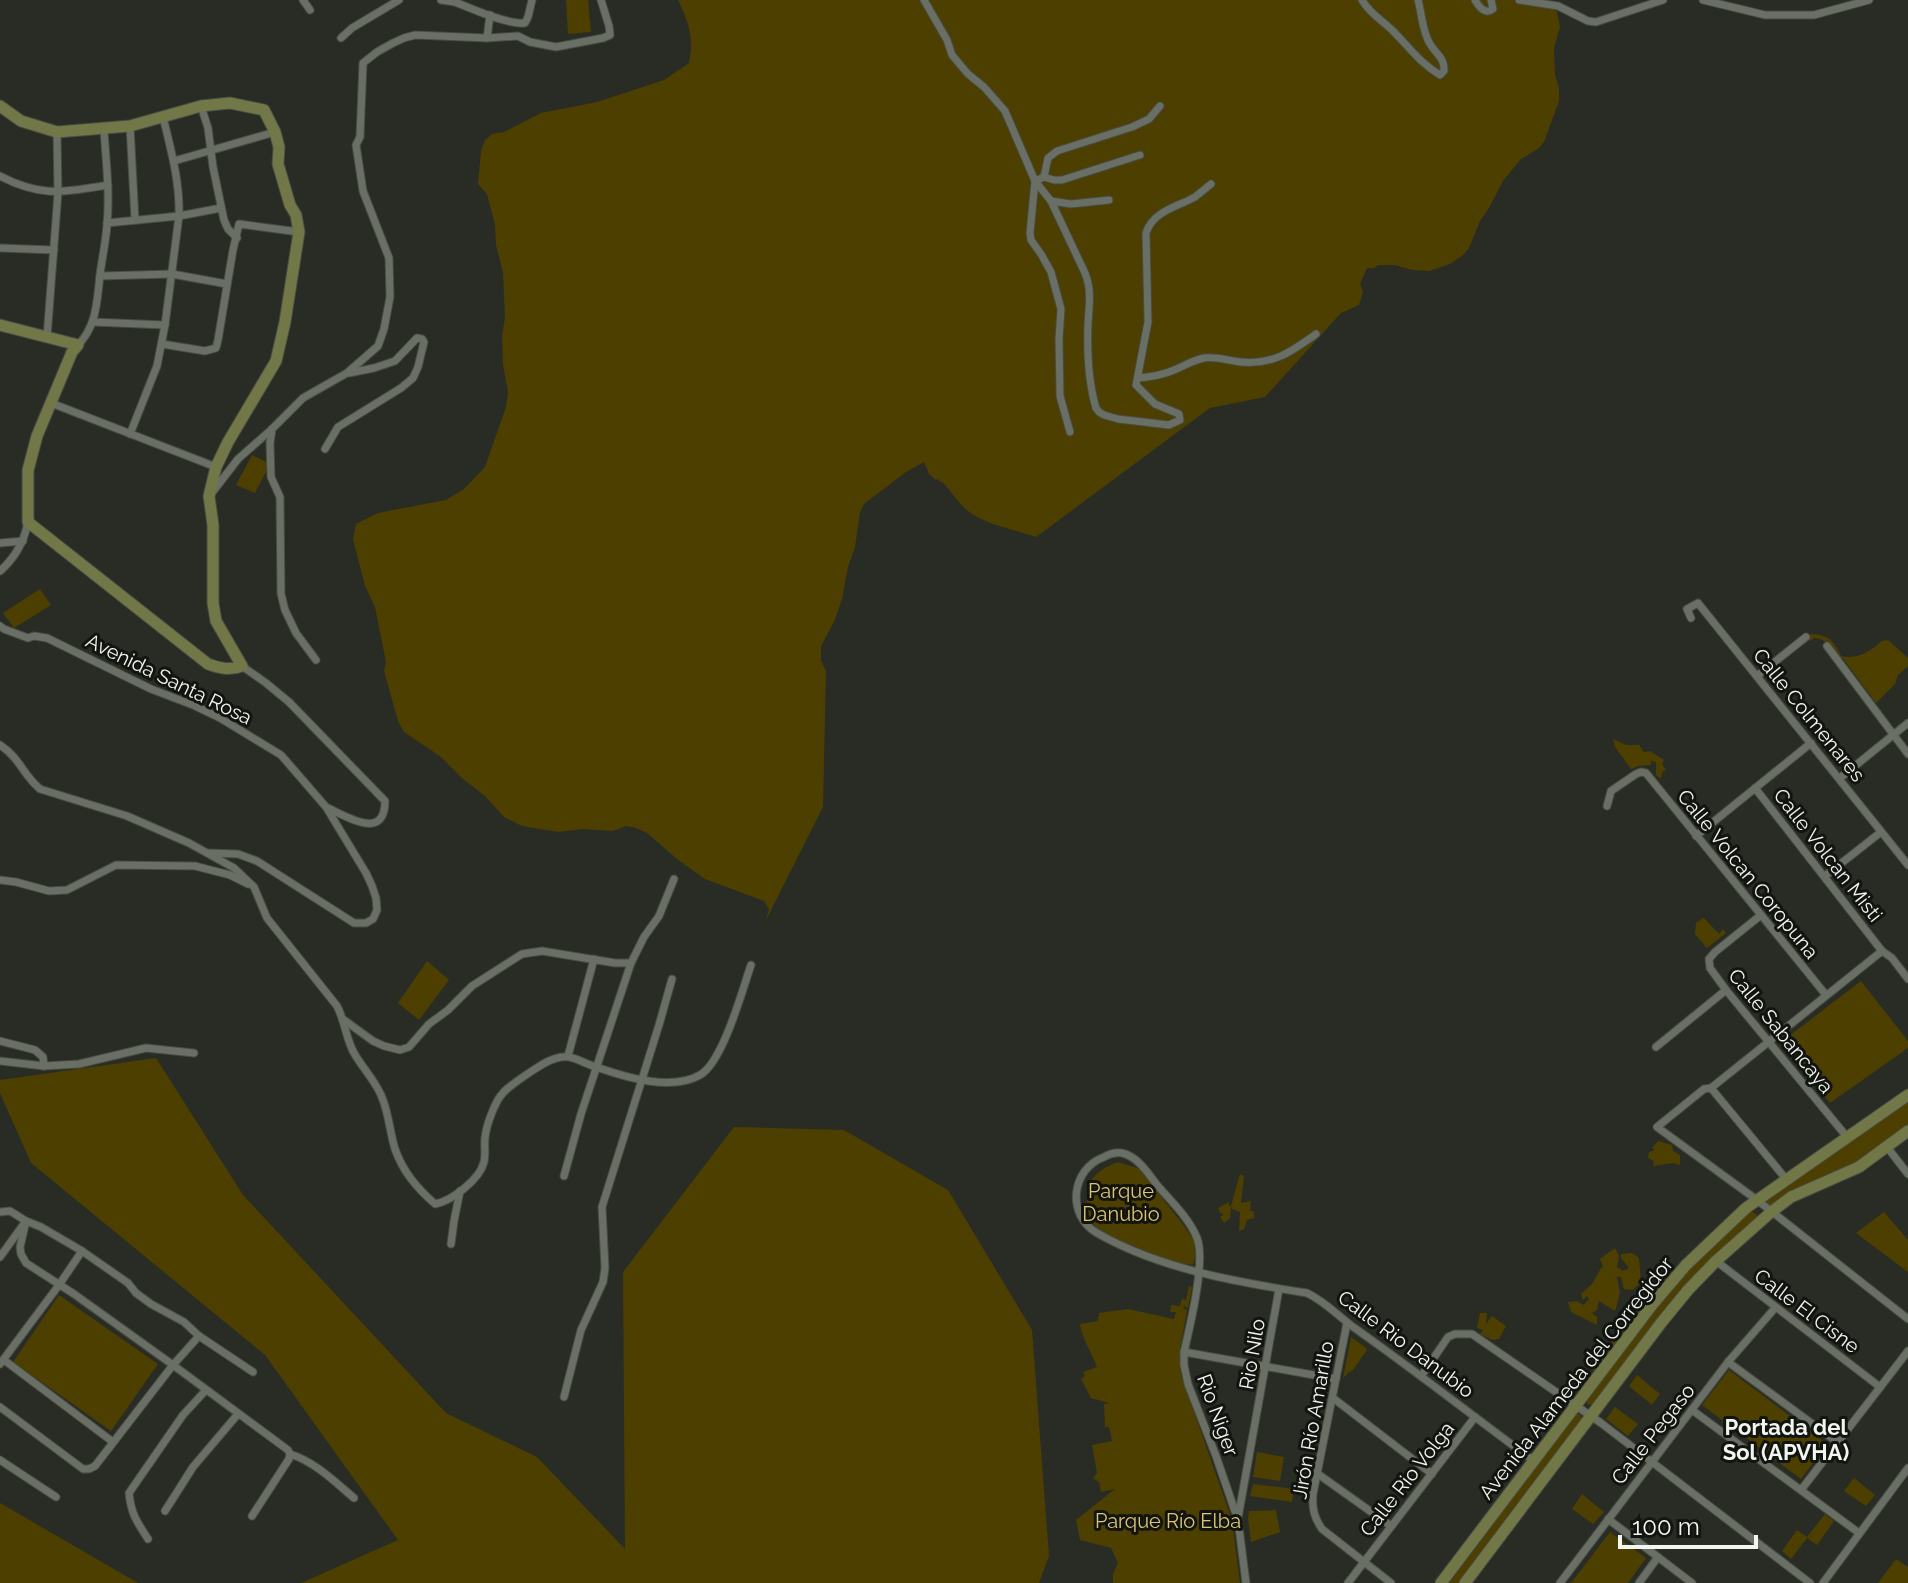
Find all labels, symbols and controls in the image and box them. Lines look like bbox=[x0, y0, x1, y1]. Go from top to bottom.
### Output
street label: Avenida Santa Rosa bbox=[82, 628, 256, 730]
street label: Calle Colmenares bbox=[1748, 644, 1870, 786]
street label: Calle Volcan Misti bbox=[1769, 784, 1887, 926]
street label: Calle Volcan Coropuna bbox=[1672, 785, 1824, 963]
street label: Calle Sabancaya bbox=[1723, 964, 1839, 1098]
park label: Parque Danubio bbox=[1082, 1179, 1160, 1226]
street label: Avenida Alameda del Corregidor bbox=[1474, 1252, 1678, 1504]
street label: Calle El Cisne bbox=[1750, 1264, 1865, 1359]
street label: Calle Rio Danubio bbox=[1333, 1285, 1479, 1403]
street label: Rio Nilo bbox=[1234, 1317, 1270, 1391]
street label: Jirón Río Amarillo bbox=[1287, 1339, 1339, 1501]
street label: Rio Niger bbox=[1192, 1371, 1244, 1459]
street label: Calle Pegaso bbox=[1606, 1379, 1700, 1489]
district label: Portada del Sol (APVHA) bbox=[1723, 1414, 1850, 1465]
street label: Calle Rio Volga bbox=[1355, 1417, 1459, 1541]
scale bar bbox=[1620, 1499, 1756, 1549]
park label: Parque Río Elba bbox=[1095, 1509, 1241, 1533]
text: 100 m bbox=[1632, 1512, 1700, 1541]

